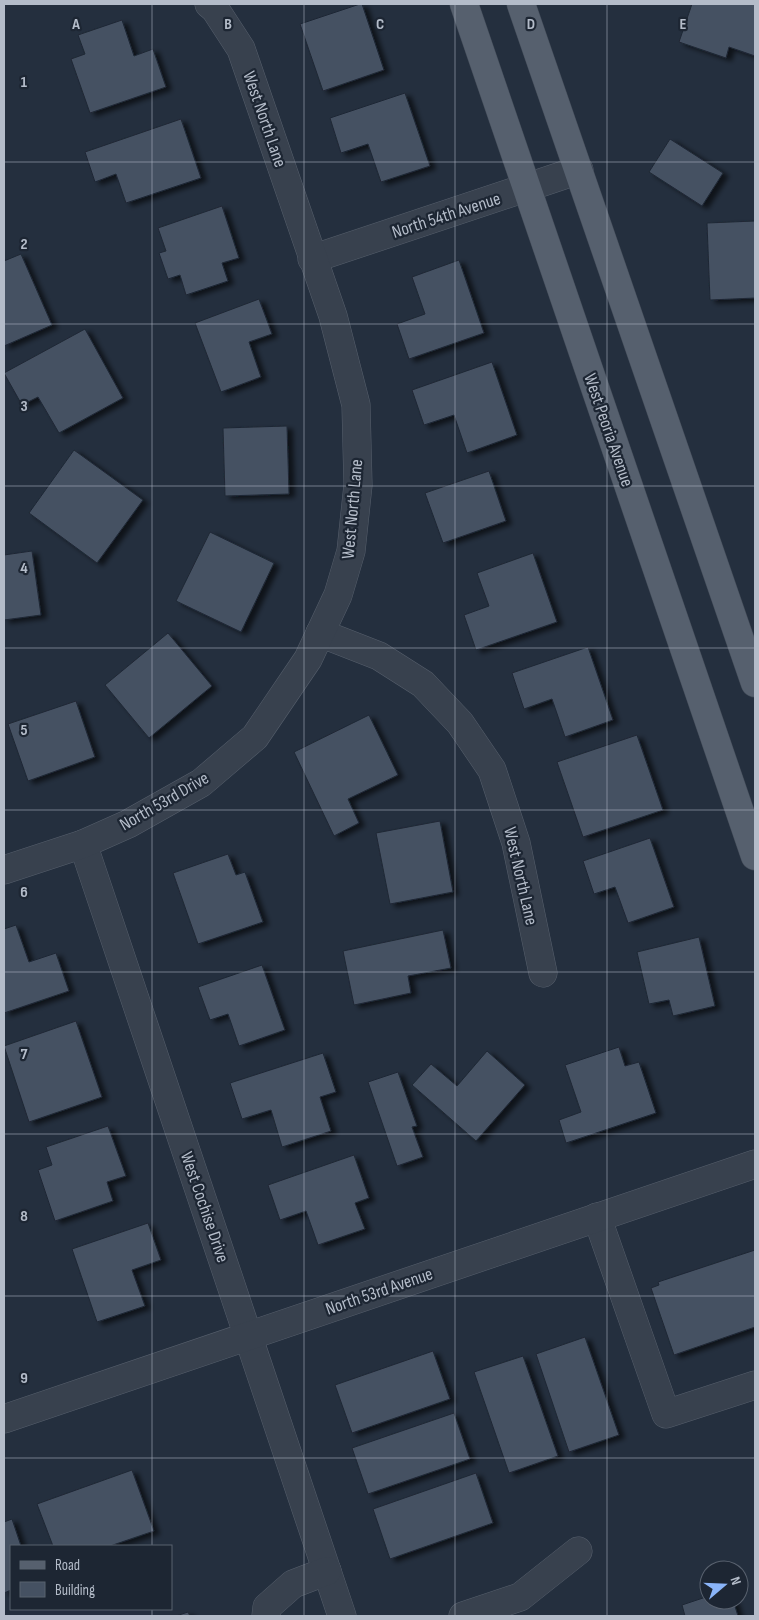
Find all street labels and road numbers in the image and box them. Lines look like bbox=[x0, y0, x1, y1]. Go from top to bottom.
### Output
street label: West North Lane bbox=[238, 68, 291, 170]
street label: North 54th Avenue bbox=[389, 188, 503, 243]
street label: West Peoria Avenue bbox=[579, 371, 638, 489]
street label: West North Lane bbox=[338, 458, 367, 560]
street label: North 53rd Drive bbox=[116, 767, 213, 835]
street label: West North Lane bbox=[499, 825, 542, 927]
street label: West Cochise Drive bbox=[176, 1149, 233, 1265]
street label: North 53rd Avenue bbox=[323, 1263, 436, 1320]

